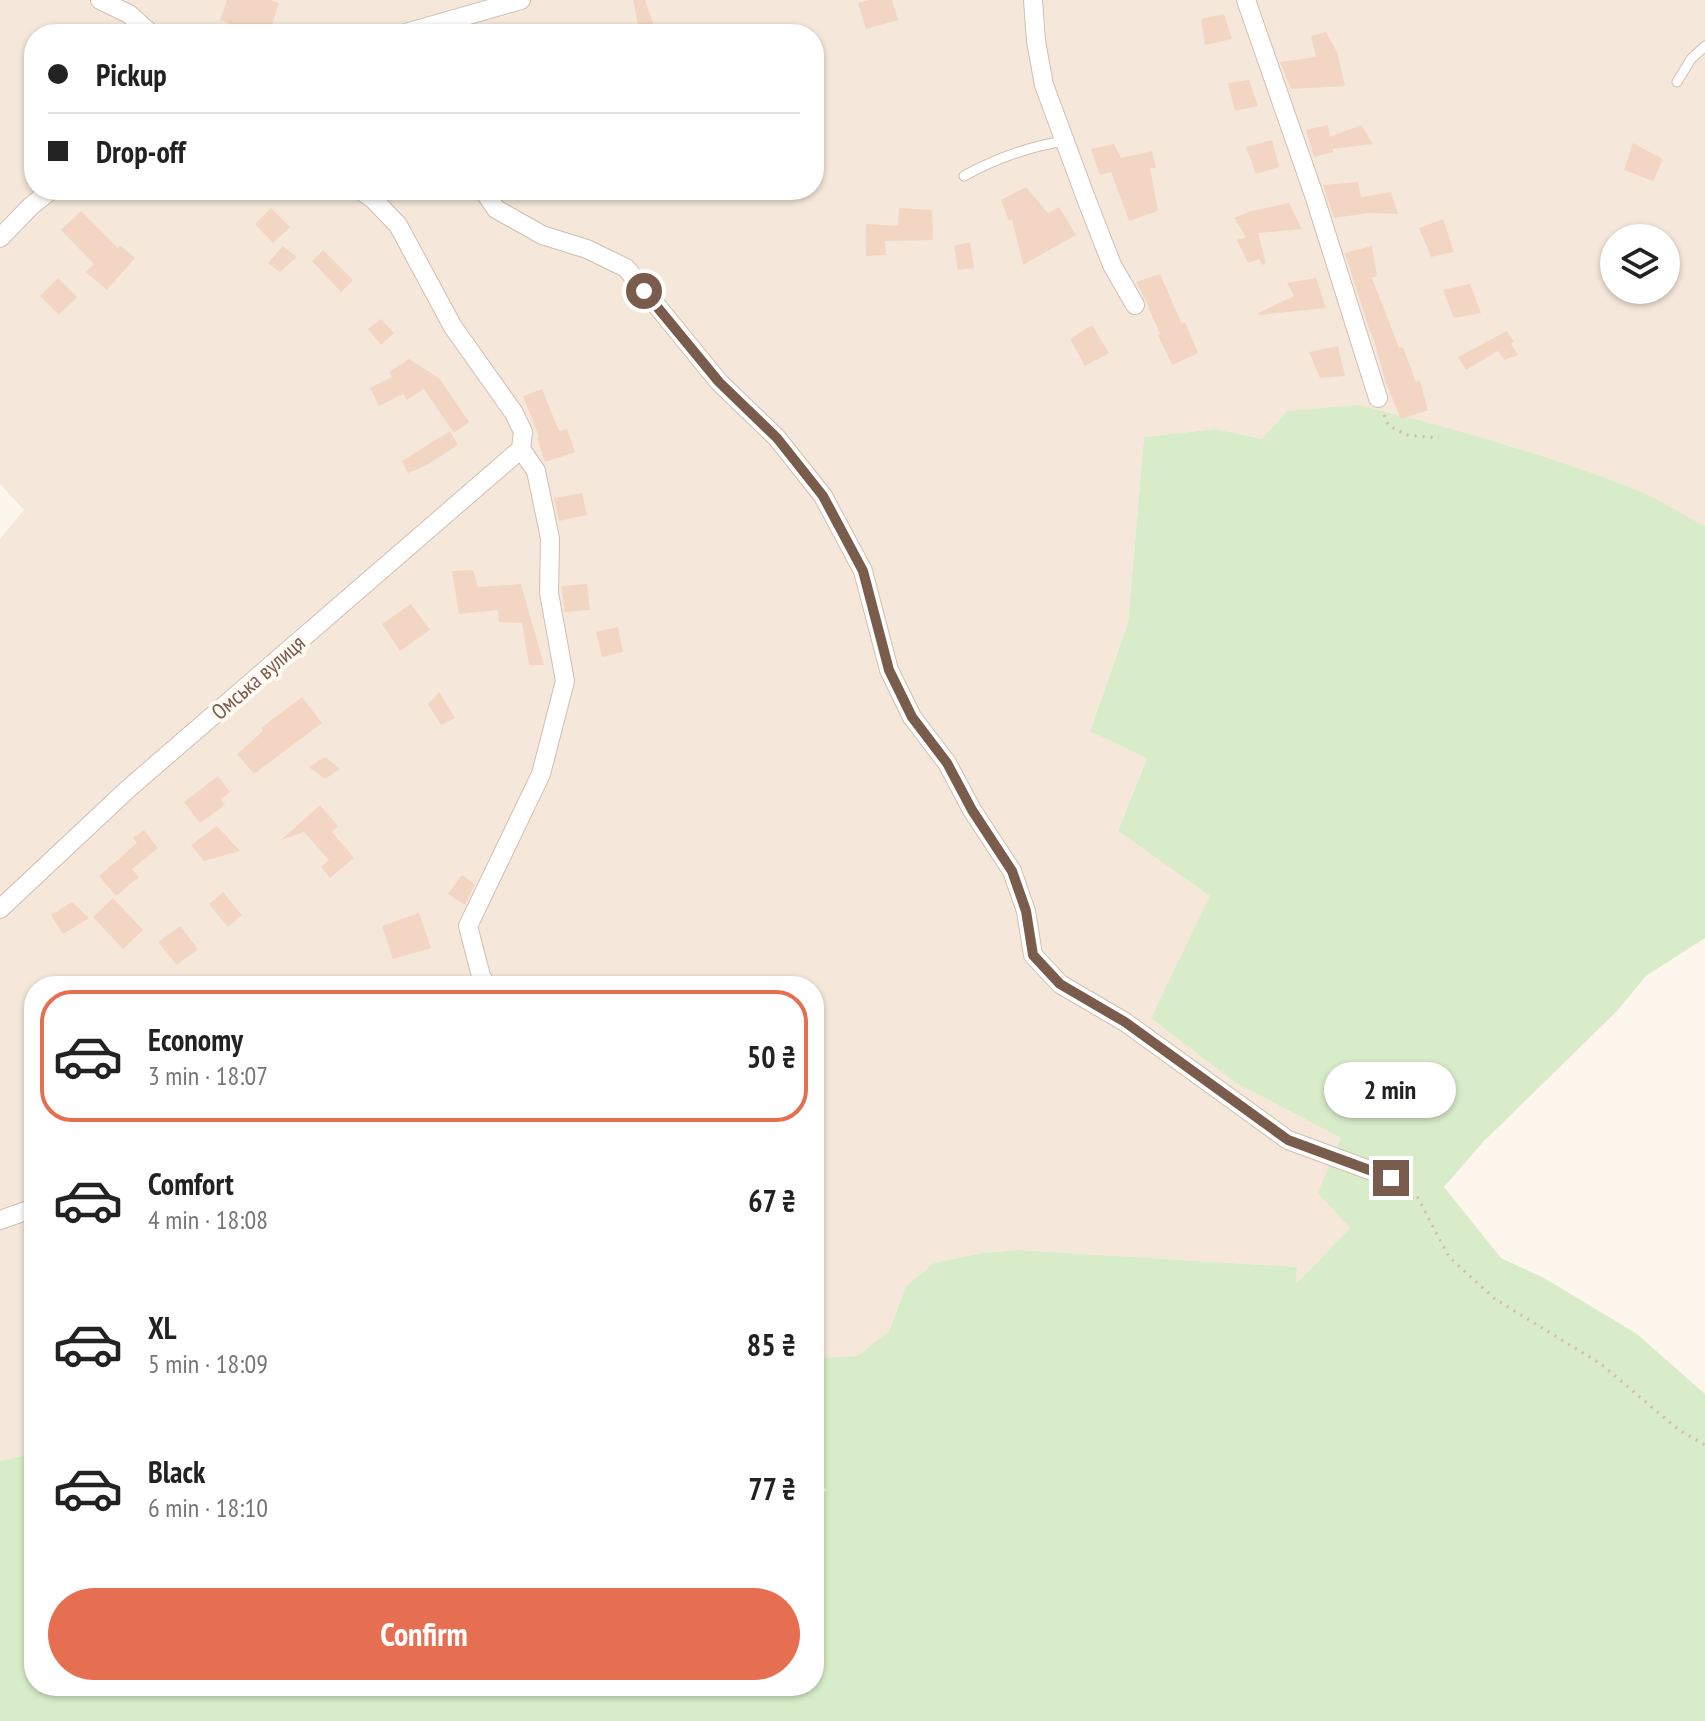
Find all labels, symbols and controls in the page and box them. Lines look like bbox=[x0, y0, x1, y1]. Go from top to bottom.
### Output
text: Pickup bbox=[96, 55, 167, 94]
text: Drop-off bbox=[96, 132, 186, 171]
map controls bbox=[1600, 224, 1680, 304]
button: layers bbox=[1600, 224, 1680, 304]
route start bbox=[626, 273, 662, 309]
street label: Омська вулиця bbox=[205, 629, 311, 725]
icon: car bbox=[52, 1020, 124, 1092]
text: Economy bbox=[148, 1020, 243, 1059]
text: 50 ₴ bbox=[747, 1037, 796, 1076]
text: 3 min · 18:07 bbox=[148, 1059, 268, 1092]
callout: 2 min bbox=[1325, 1062, 1457, 1118]
text: 2 min bbox=[1364, 1073, 1416, 1106]
route end bbox=[1373, 1160, 1409, 1196]
icon: car bbox=[52, 1164, 124, 1236]
text: Comfort bbox=[148, 1164, 234, 1203]
text: 67 ₴ bbox=[748, 1181, 796, 1220]
text: 4 min · 18:08 bbox=[148, 1203, 268, 1236]
icon: car bbox=[52, 1308, 124, 1380]
text: XL bbox=[148, 1308, 177, 1347]
text: 85 ₴ bbox=[747, 1325, 796, 1364]
text: 5 min · 18:09 bbox=[148, 1347, 268, 1380]
icon: car bbox=[52, 1452, 124, 1524]
text: Black bbox=[148, 1452, 205, 1491]
text: 77 ₴ bbox=[748, 1469, 796, 1508]
text: 6 min · 18:10 bbox=[148, 1491, 268, 1524]
button: Confirm bbox=[48, 1588, 800, 1680]

